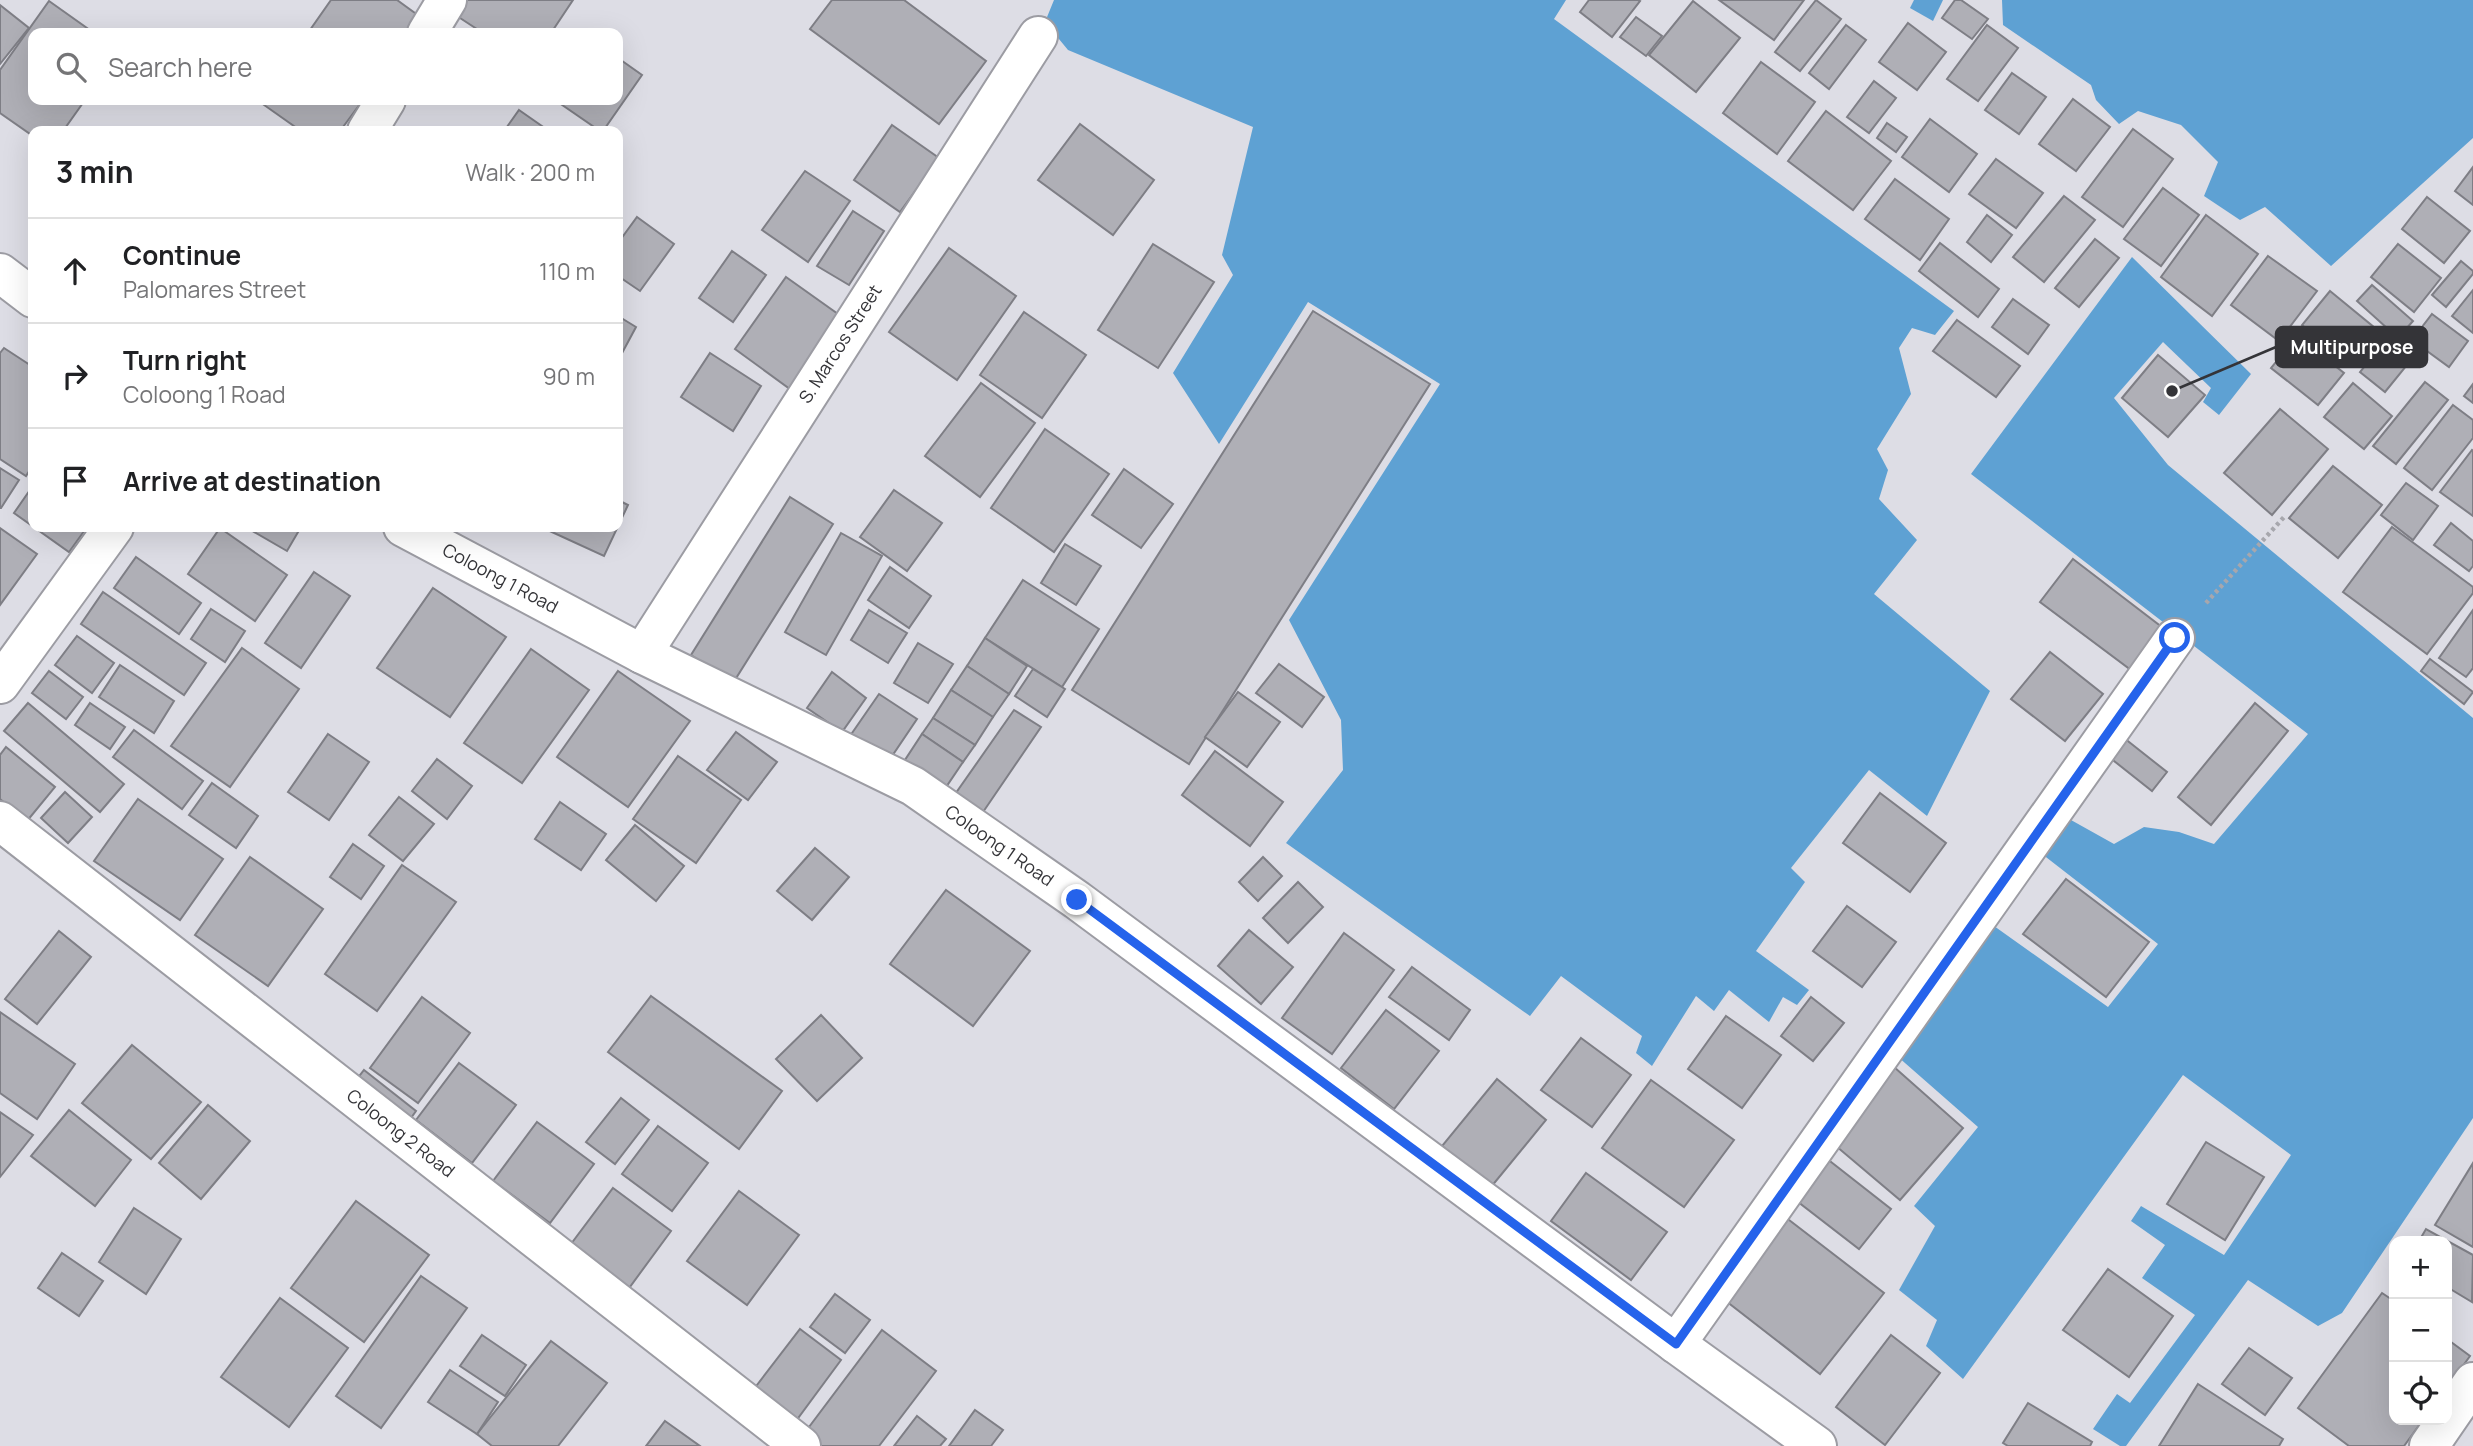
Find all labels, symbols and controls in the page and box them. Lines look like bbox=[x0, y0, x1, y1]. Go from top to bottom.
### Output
search box bbox=[28, 28, 623, 105]
icon: search bbox=[52, 48, 90, 86]
text: Search here bbox=[108, 49, 253, 85]
text: 3 min bbox=[56, 151, 134, 192]
text: Walk · 200 m bbox=[465, 156, 595, 188]
text: Continue bbox=[123, 237, 241, 273]
icon: ahead bbox=[56, 252, 94, 290]
text: 110 m bbox=[539, 255, 595, 287]
text: Palomares Street bbox=[123, 273, 306, 305]
street label: S. Marcos Street bbox=[793, 280, 887, 408]
callout: Multipurpose bbox=[2276, 327, 2427, 367]
text: Multipurpose bbox=[2290, 334, 2414, 360]
text: Turn right bbox=[123, 342, 247, 378]
icon: right bbox=[56, 357, 94, 395]
text: 90 m bbox=[543, 360, 595, 392]
text: Coloong 1 Road bbox=[123, 378, 286, 410]
icon: arrive bbox=[56, 462, 94, 500]
text: Arrive at destination bbox=[123, 463, 381, 499]
street label: Coloong 1 Road bbox=[439, 537, 562, 618]
route start bbox=[2159, 622, 2190, 653]
street label: Coloong 1 Road bbox=[941, 799, 1059, 891]
route end bbox=[1061, 884, 1092, 915]
street label: Coloong 2 Road bbox=[342, 1083, 460, 1182]
map controls bbox=[2389, 1236, 2452, 1425]
button: + bbox=[2389, 1236, 2452, 1299]
button: − bbox=[2389, 1299, 2452, 1362]
button: locate bbox=[2389, 1362, 2452, 1425]

